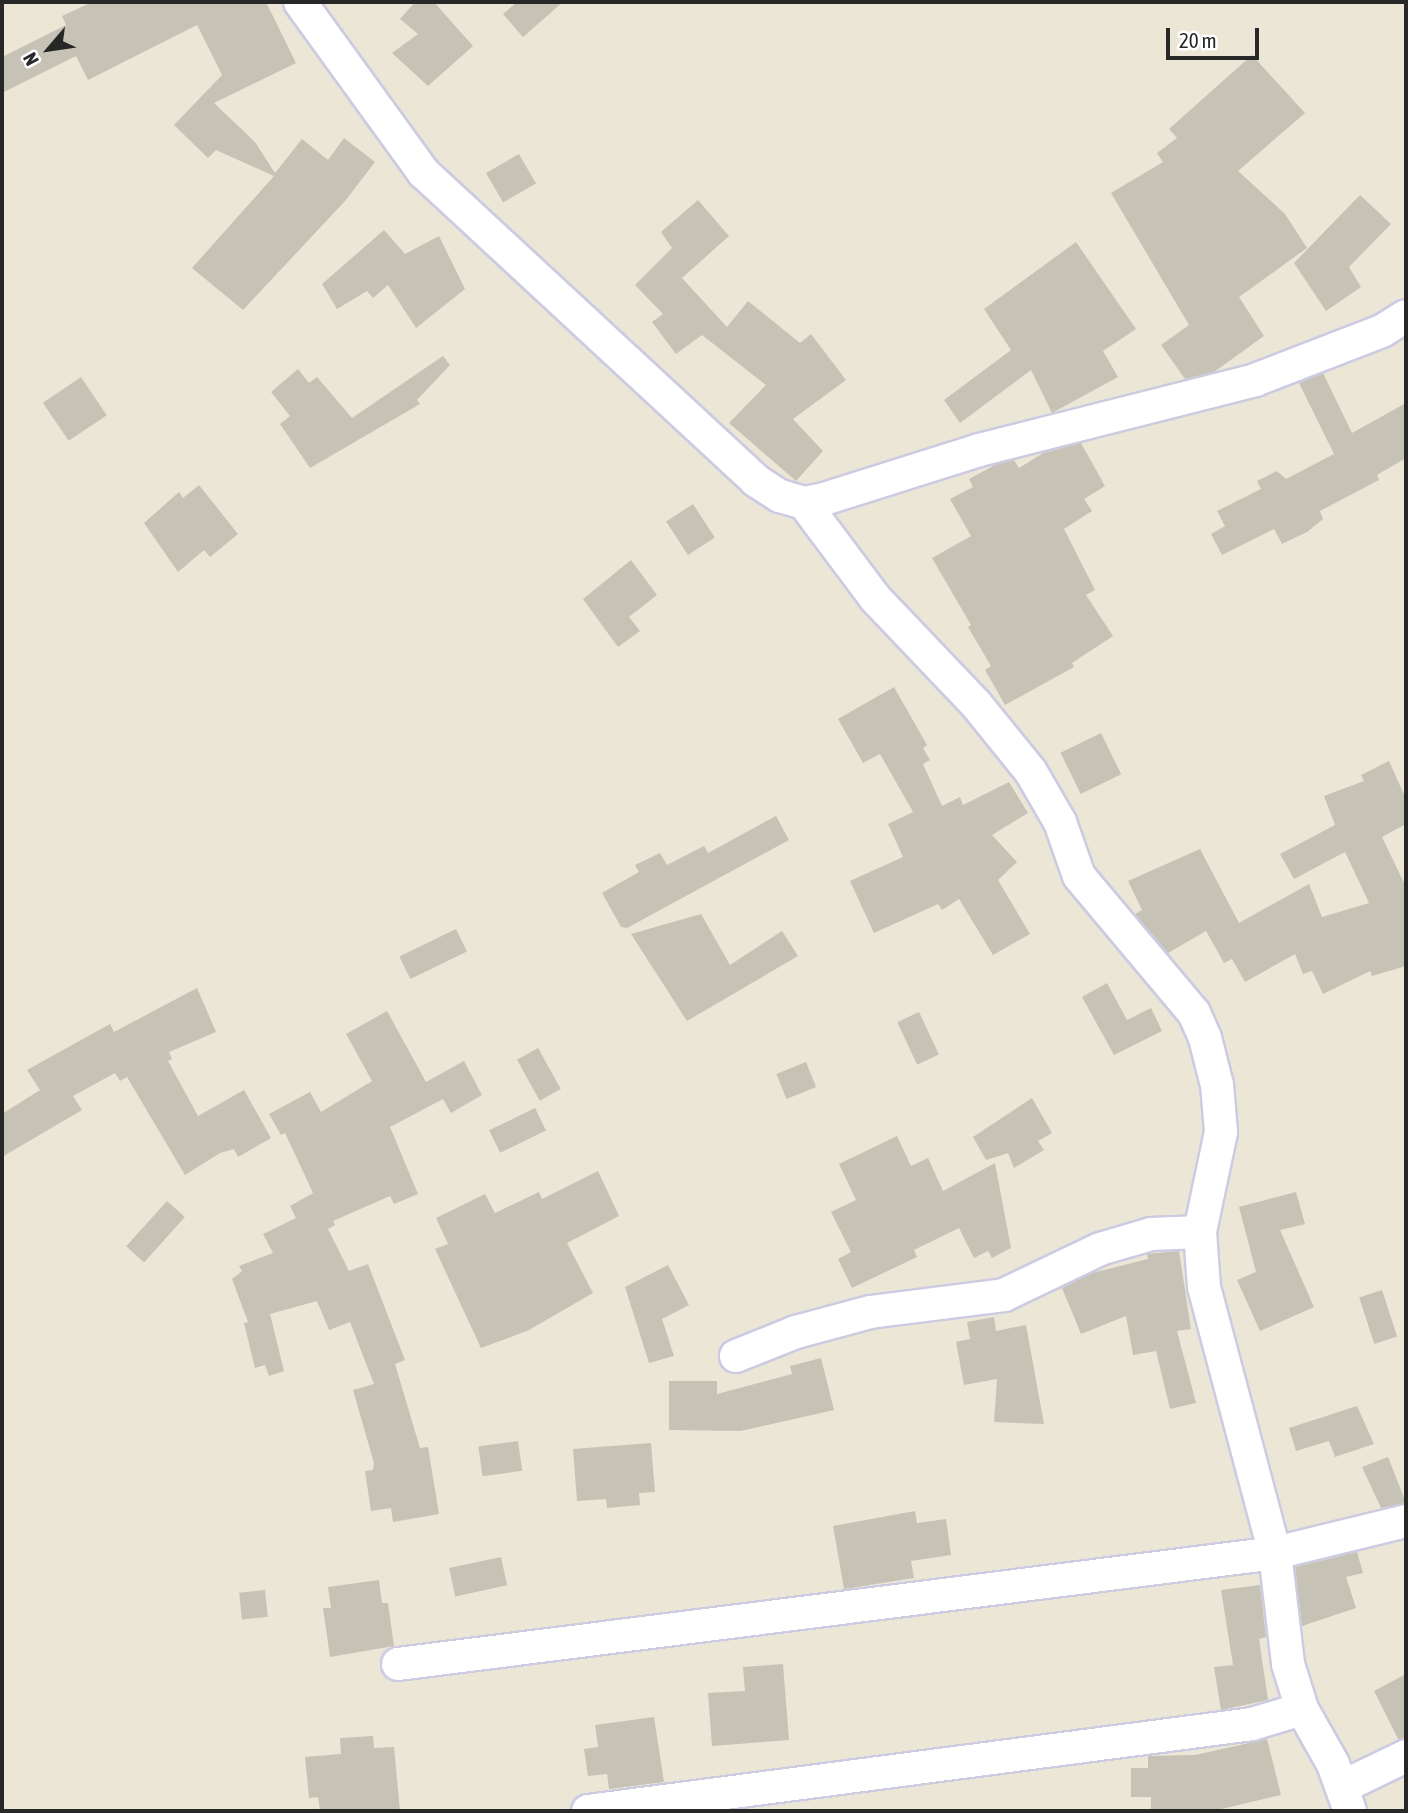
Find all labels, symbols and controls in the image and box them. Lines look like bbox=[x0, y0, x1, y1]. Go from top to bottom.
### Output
north arrow bbox=[14, 14, 84, 84]
scale bar bbox=[1170, 14, 1263, 58]
text: 20 m bbox=[1179, 28, 1217, 52]
text: N bbox=[18, 49, 43, 69]

